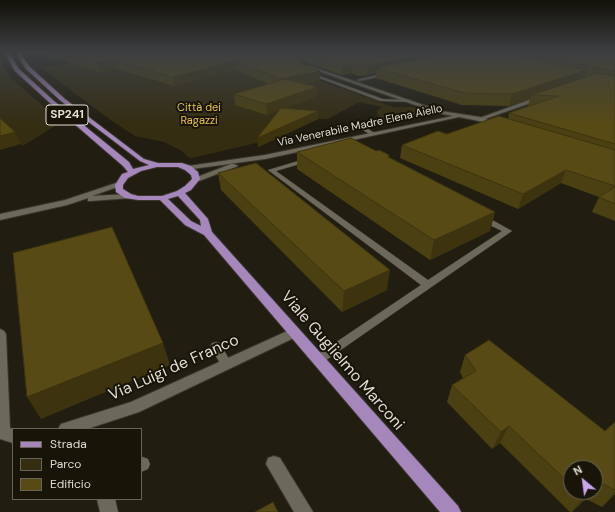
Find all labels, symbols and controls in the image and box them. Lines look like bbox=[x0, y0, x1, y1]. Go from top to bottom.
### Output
park label: Città dei Ragazzi bbox=[177, 101, 221, 127]
street label: Via Venerabile Madre Elena Aiello bbox=[276, 102, 444, 150]
road number: SP241 bbox=[46, 105, 88, 125]
street label: Viale Guglielmo Marconi bbox=[276, 288, 408, 434]
street label: Via Luigi de Franco bbox=[106, 331, 242, 405]
legend bbox=[12, 428, 142, 500]
text: Strada bbox=[50, 436, 87, 452]
text: Parco bbox=[50, 456, 81, 472]
north arrow bbox=[563, 460, 603, 500]
text: N bbox=[571, 462, 585, 478]
text: Edificio bbox=[50, 476, 91, 492]

